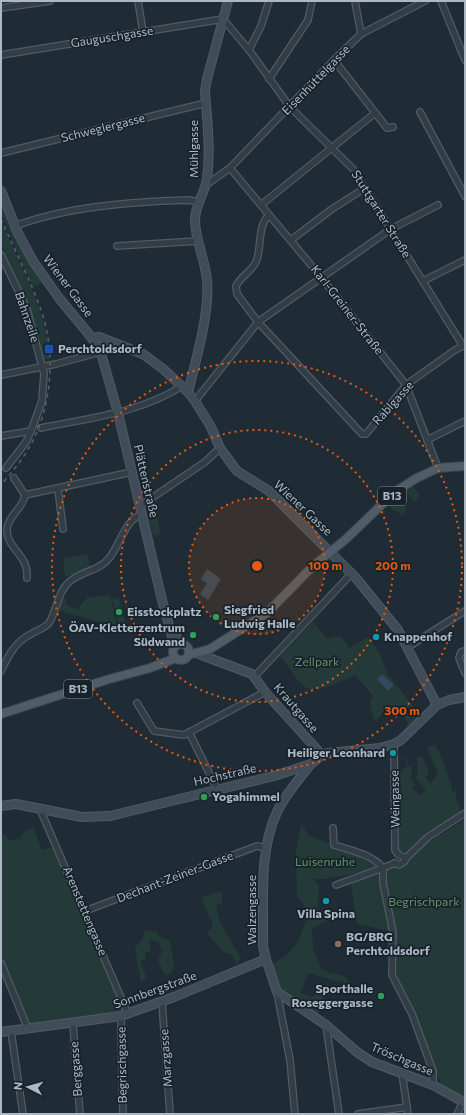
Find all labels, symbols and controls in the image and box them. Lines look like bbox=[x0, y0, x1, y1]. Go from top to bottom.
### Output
street label: Gauguschgasse bbox=[70, 23, 154, 49]
street label: Eisenhüttelgasse bbox=[278, 42, 352, 117]
street label: Schweglergasse bbox=[59, 110, 146, 144]
street label: Mühlgasse bbox=[186, 120, 200, 178]
street label: Stuttgarter Straße bbox=[349, 167, 414, 260]
street label: Wiener Gasse bbox=[41, 252, 97, 319]
street label: Karl-Greiner-Straße bbox=[309, 262, 387, 357]
street label: Bahnzeile bbox=[13, 290, 43, 344]
place label: Perchtoldsdorf bbox=[58, 341, 142, 355]
marker: Perchtoldsdorf bbox=[43, 343, 55, 355]
street label: Rablgasse bbox=[369, 377, 416, 427]
street label: Plättenstraße bbox=[132, 443, 162, 519]
street label: Wiener Gasse bbox=[272, 477, 336, 538]
road number: B13 bbox=[378, 487, 406, 505]
text: 100 m bbox=[308, 558, 342, 572]
text: 200 m bbox=[375, 558, 411, 572]
centre of rings bbox=[250, 559, 264, 573]
place label: Siegfried Ludwig Halle bbox=[224, 602, 295, 630]
place label: Eisstockplatz bbox=[127, 604, 201, 618]
marker: Eisstockplatz bbox=[114, 607, 124, 617]
marker: Siegfried Ludwig Halle bbox=[211, 612, 221, 622]
place label: ÖAV-Kletterzentrum Südwand bbox=[69, 620, 185, 648]
place label: Knappenhof bbox=[384, 629, 452, 643]
marker: ÖAV-Kletterzentrum Südwand bbox=[188, 630, 198, 640]
marker: Knappenhof bbox=[371, 632, 381, 642]
park label: Zellpark bbox=[294, 654, 340, 668]
road number: B13 bbox=[64, 680, 92, 698]
street label: Krautgasse bbox=[272, 680, 322, 735]
text: 300 m bbox=[384, 703, 420, 717]
place label: Heiliger Leonhard bbox=[287, 745, 385, 759]
marker: Heiliger Leonhard bbox=[388, 748, 398, 758]
street label: Hochstraße bbox=[192, 760, 257, 788]
street label: Weingasse bbox=[386, 770, 402, 828]
place label: Yogahimmel bbox=[212, 789, 280, 803]
marker: Yogahimmel bbox=[199, 792, 209, 802]
street label: Dechant-Zeiner-Gasse bbox=[115, 847, 235, 905]
park label: Luisenruhe bbox=[295, 854, 355, 868]
street label: Arenstettengasse bbox=[61, 864, 111, 957]
street label: Walzengasse bbox=[244, 875, 258, 945]
park label: Begrischpark bbox=[388, 894, 460, 908]
marker: Villa Spina bbox=[321, 896, 331, 906]
place label: Villa Spina bbox=[297, 906, 355, 920]
place label: BG/BRG Perchtoldsdorf bbox=[346, 929, 430, 957]
marker: BG/BRG Perchtoldsdorf bbox=[333, 939, 343, 949]
street label: Sonnbergstraße bbox=[111, 968, 198, 1011]
place label: Sporthalle Roseggergasse bbox=[292, 981, 373, 1009]
marker: Sporthalle Roseggergasse bbox=[376, 991, 386, 1001]
street label: Begrischgasse bbox=[113, 1027, 129, 1103]
street label: Marzgasse bbox=[156, 1028, 174, 1088]
street label: Tröschgasse bbox=[369, 1039, 436, 1078]
street label: Berggasse bbox=[66, 1041, 84, 1097]
north arrow bbox=[8, 1067, 48, 1107]
text: N bbox=[11, 1081, 24, 1091]

